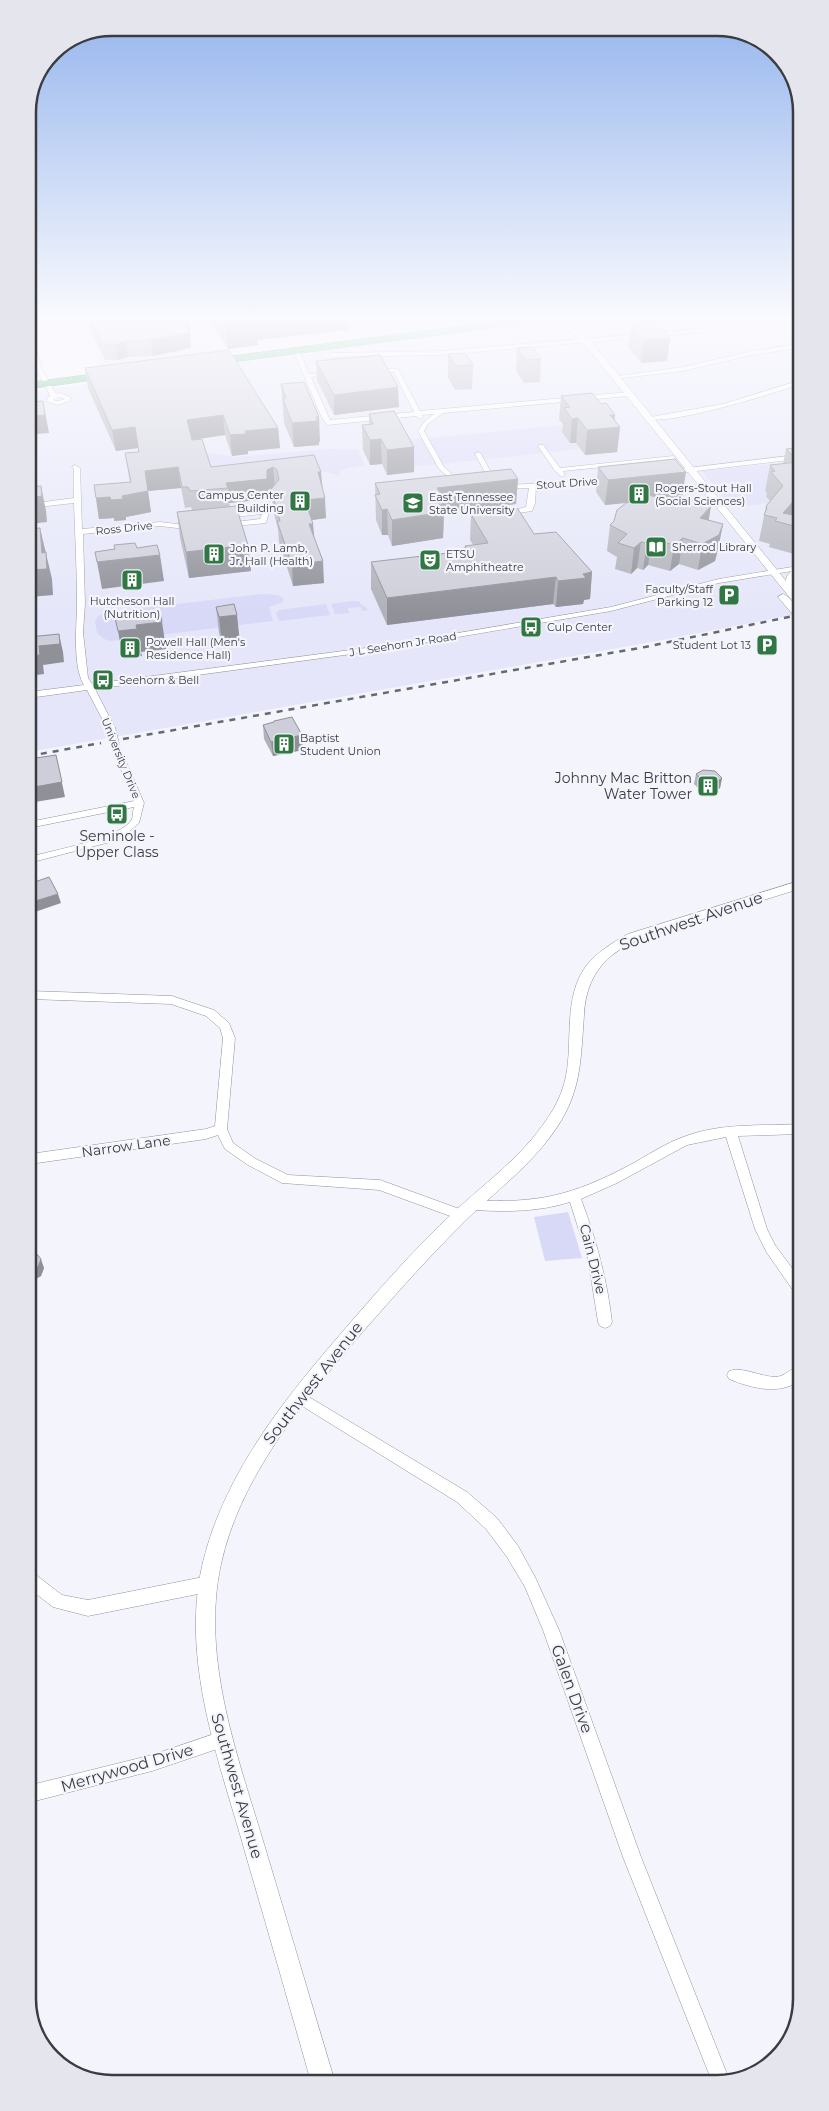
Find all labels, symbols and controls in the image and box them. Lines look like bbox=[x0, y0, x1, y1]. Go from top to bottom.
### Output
street label: Stout Drive bbox=[536, 474, 598, 492]
place label: Rogers-Stout Hall (Social Sciences) bbox=[655, 481, 752, 508]
building icon: Rogers-Stout Hall (Social Sciences) bbox=[627, 482, 651, 506]
place label: Campus Center Building bbox=[198, 488, 284, 515]
building icon: Campus Center Building bbox=[288, 489, 312, 513]
place label: East Tennessee State University bbox=[429, 490, 515, 517]
school or university icon: East Tennessee State University bbox=[401, 491, 425, 515]
street label: Ross Drive bbox=[95, 518, 154, 538]
library icon: Sherrod Library bbox=[644, 535, 668, 559]
place label: Sherrod Library bbox=[672, 540, 756, 554]
place label: John P. Lamb, Jr. Hall (Health) bbox=[229, 541, 313, 568]
building icon: John P. Lamb, Jr. Hall (Health) bbox=[202, 542, 226, 566]
place label: ETSU Amphitheatre bbox=[446, 547, 524, 574]
theatre icon: ETSU Amphitheatre bbox=[418, 548, 442, 572]
building icon: Hutcheson Hall (Nutrition) bbox=[120, 568, 144, 592]
place label: Faculty/Staff Parking 12 bbox=[645, 582, 714, 609]
parking icon: Faculty/Staff Parking 12 bbox=[717, 583, 741, 607]
place label: Hutcheson Hall (Nutrition) bbox=[90, 594, 174, 621]
bus stop icon: Culp Center bbox=[519, 615, 543, 639]
place label: Culp Center bbox=[547, 620, 612, 634]
street label: J L Seehorn Jr Road bbox=[347, 629, 458, 660]
parking icon: Student Lot 13 bbox=[755, 633, 779, 657]
place label: Powell Hall (Men's Residence Hall) bbox=[146, 635, 246, 662]
building icon: Powell Hall (Men's Residence Hall) bbox=[118, 636, 142, 660]
place label: Student Lot 13 bbox=[673, 638, 751, 652]
bus stop icon: Seehorn & Bell bbox=[91, 668, 115, 692]
place label: Seehorn & Bell bbox=[119, 673, 199, 687]
street label: University Drive bbox=[98, 716, 144, 801]
place label: Baptist Student Union bbox=[300, 731, 381, 758]
building icon: Baptist Student Union bbox=[272, 732, 296, 756]
place label: Johnny Mac Britton Water Tower bbox=[554, 769, 692, 803]
building icon: Johnny Mac Britton Water Tower bbox=[696, 774, 720, 798]
bus stop icon: Seminole - Upper Class bbox=[105, 802, 129, 826]
place label: Seminole - Upper Class bbox=[75, 827, 159, 861]
street label: Southwest Avenue bbox=[617, 888, 765, 954]
street label: Narrow Lane bbox=[80, 1131, 172, 1161]
street label: Cain Drive bbox=[576, 1222, 610, 1296]
street label: Southwest Avenue bbox=[259, 1318, 367, 1448]
street label: Galen Drive bbox=[547, 1642, 597, 1736]
street label: Southwest Avenue bbox=[207, 1711, 267, 1861]
street label: Merrywood Drive bbox=[59, 1740, 195, 1796]

